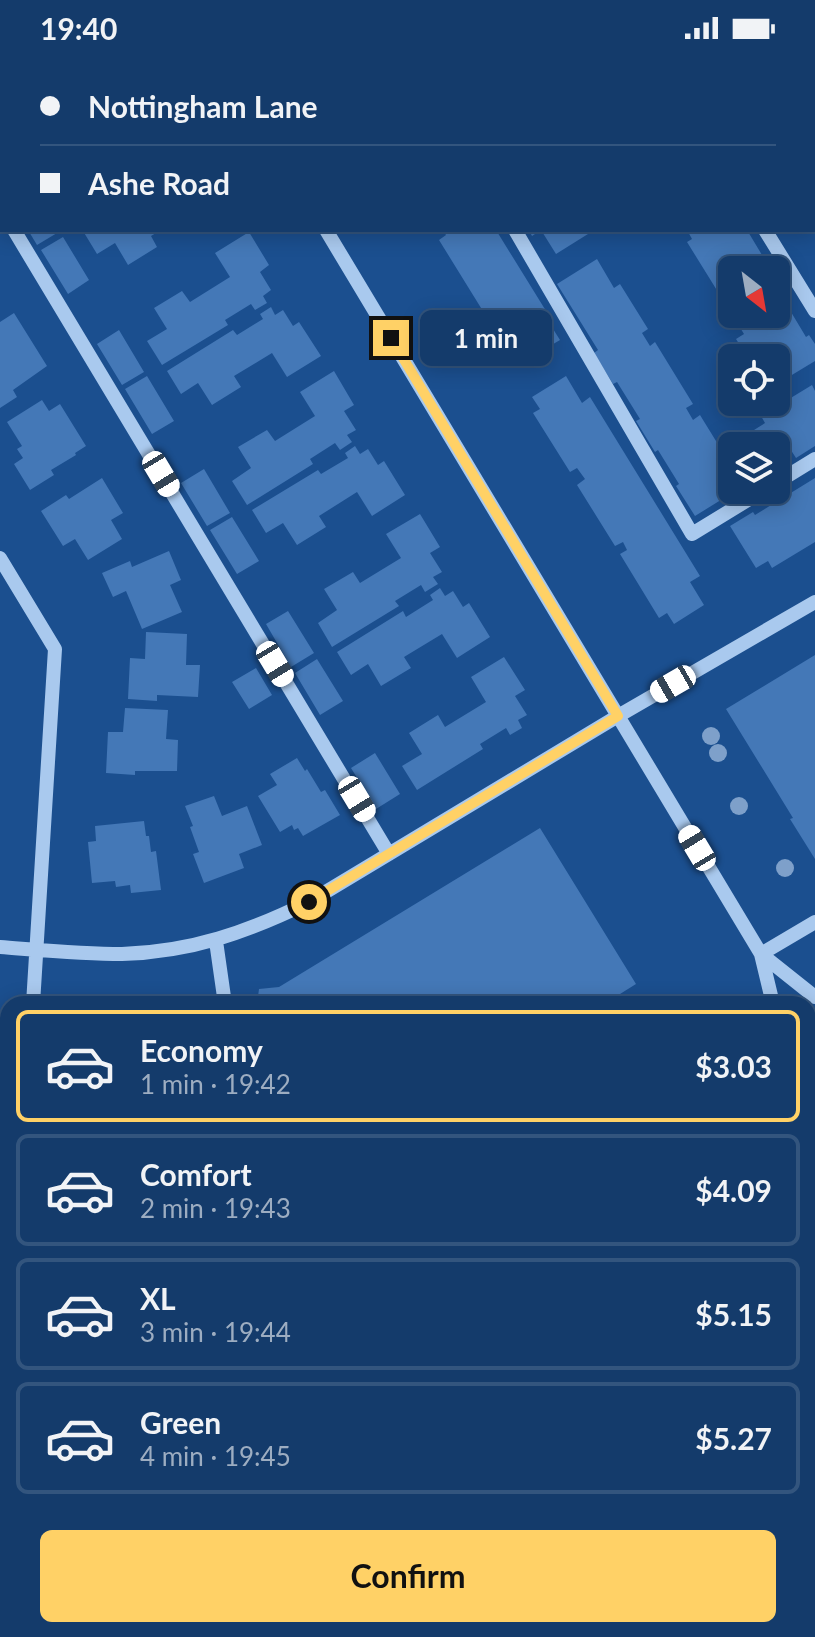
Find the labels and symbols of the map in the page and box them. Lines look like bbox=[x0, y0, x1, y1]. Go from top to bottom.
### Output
north arrow bbox=[718, 256, 790, 328]
callout: 1 min bbox=[419, 310, 551, 366]
route end bbox=[373, 320, 409, 356]
car bbox=[138, 447, 184, 501]
car bbox=[252, 637, 298, 691]
car bbox=[646, 662, 700, 706]
car bbox=[334, 772, 380, 826]
car bbox=[674, 821, 720, 875]
route start bbox=[291, 884, 327, 920]

